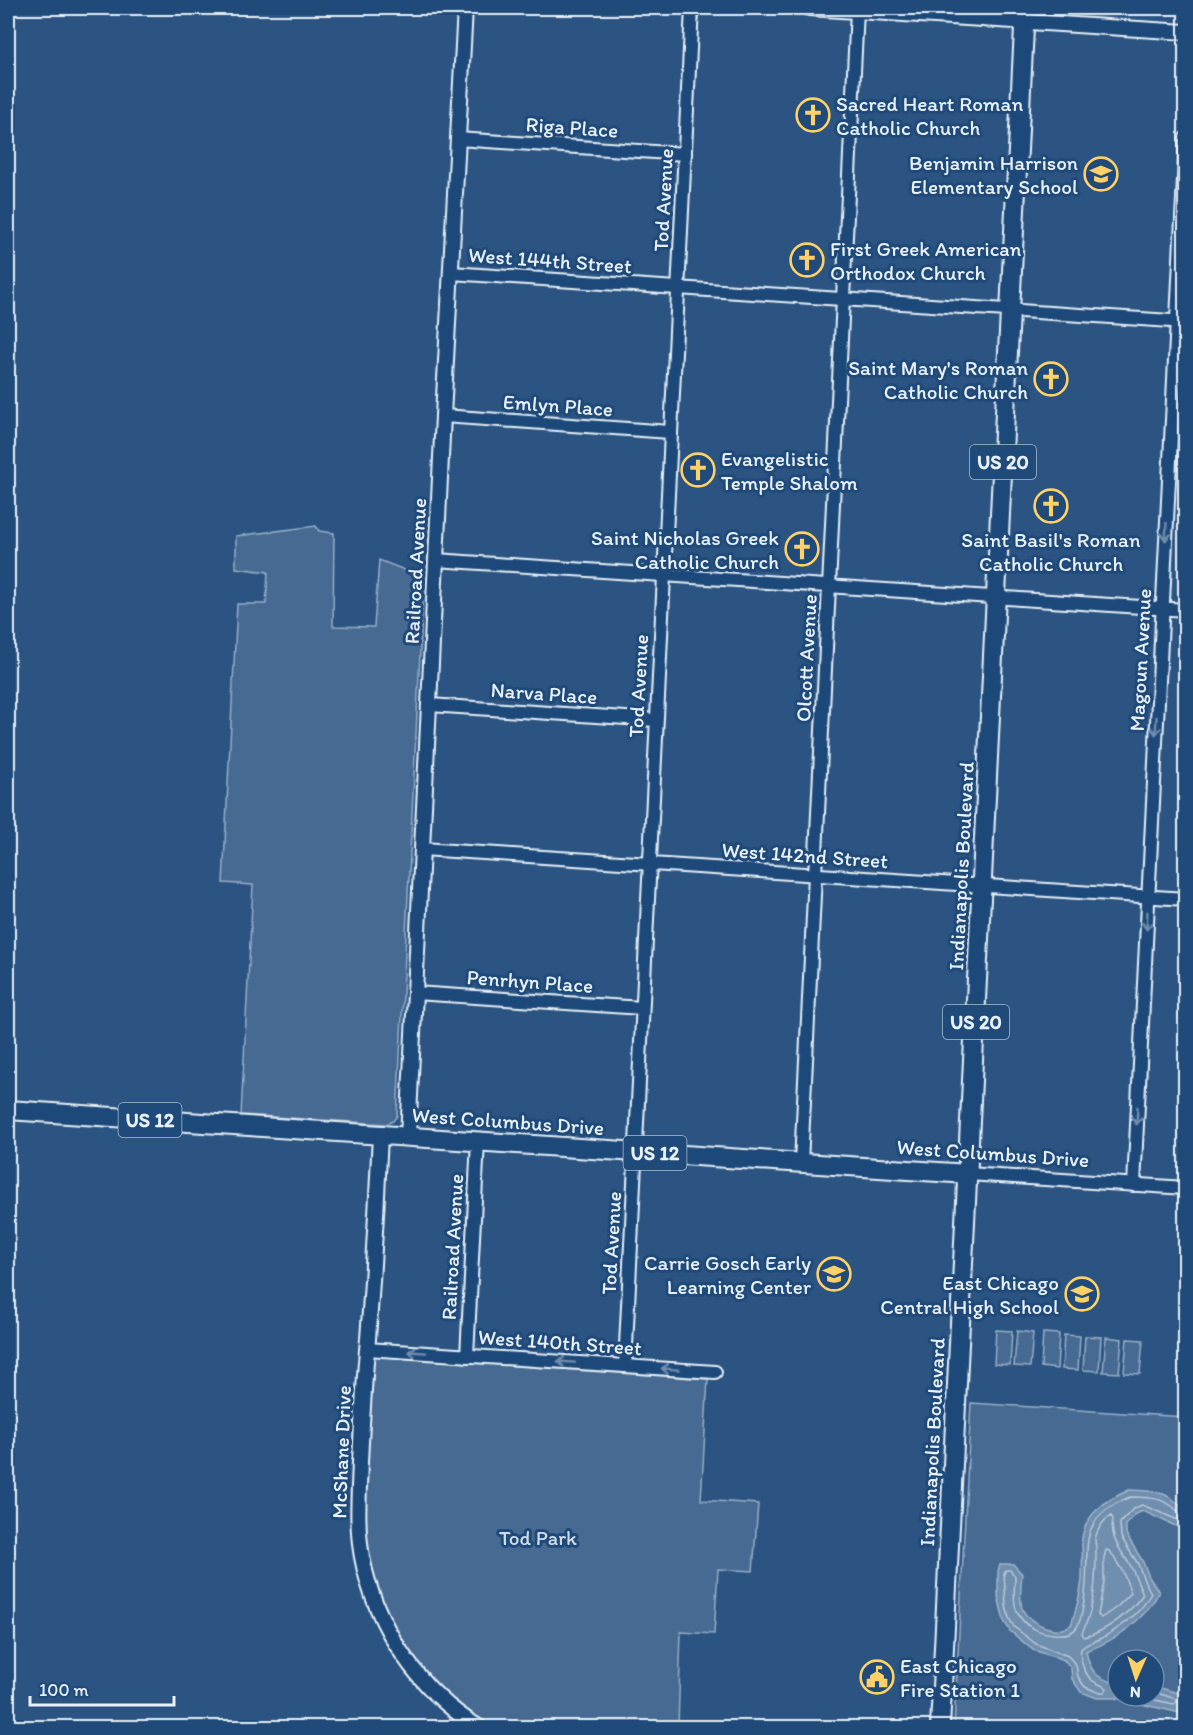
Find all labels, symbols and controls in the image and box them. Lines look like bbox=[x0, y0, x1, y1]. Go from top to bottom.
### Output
place label: Sacred Heart Roman Catholic Church bbox=[836, 91, 1023, 140]
church icon: Sacred Heart Roman Catholic Church bbox=[795, 97, 831, 133]
street label: Riga Place bbox=[525, 111, 619, 143]
street label: Tod Avenue bbox=[648, 148, 678, 252]
place label: Benjamin Harrison Elementary School bbox=[909, 150, 1078, 199]
school or university icon: Benjamin Harrison Elementary School bbox=[1083, 156, 1119, 192]
place label: First Greek American Orthodox Church bbox=[830, 236, 1022, 285]
street label: West 144th Street bbox=[467, 242, 633, 278]
church icon: First Greek American Orthodox Church bbox=[789, 242, 825, 278]
place label: Saint Mary's Roman Catholic Church bbox=[848, 355, 1028, 404]
church icon: Saint Mary's Roman Catholic Church bbox=[1033, 361, 1069, 397]
street label: Emlyn Place bbox=[502, 389, 614, 421]
road number: US 20 bbox=[970, 445, 1036, 479]
place label: Evangelistic Temple Shalom bbox=[721, 446, 858, 495]
church icon: Evangelistic Temple Shalom bbox=[680, 452, 716, 488]
church icon: Saint Basil's Roman Catholic Church bbox=[1033, 488, 1069, 524]
street label: Railroad Avenue bbox=[399, 497, 431, 645]
one-way arrow bbox=[1160, 521, 1171, 541]
place label: Saint Nicholas Greek Catholic Church bbox=[591, 525, 779, 574]
place label: Saint Basil's Roman Catholic Church bbox=[961, 527, 1141, 576]
church icon: Saint Nicholas Greek Catholic Church bbox=[784, 531, 820, 567]
street label: Magoun Avenue bbox=[1124, 588, 1156, 732]
street label: Olcott Avenue bbox=[790, 594, 822, 722]
street label: Tod Avenue bbox=[623, 634, 653, 738]
street label: Narva Place bbox=[490, 677, 598, 709]
one-way arrow bbox=[1151, 716, 1162, 736]
street label: Indianapolis Boulevard bbox=[943, 761, 979, 971]
street label: West 142nd Street bbox=[721, 837, 889, 873]
one-way arrow bbox=[1141, 911, 1152, 931]
street label: Penrhyn Place bbox=[466, 964, 594, 998]
road number: US 20 bbox=[943, 1005, 1009, 1039]
street label: West Columbus Drive bbox=[411, 1102, 605, 1140]
road number: US 12 bbox=[118, 1103, 182, 1137]
one-way arrow bbox=[1131, 1105, 1142, 1125]
street label: West Columbus Drive bbox=[896, 1134, 1090, 1172]
road number: US 12 bbox=[624, 1136, 686, 1170]
street label: Railroad Avenue bbox=[436, 1173, 468, 1321]
street label: Tod Avenue bbox=[596, 1191, 626, 1295]
place label: Carrie Gosch Early Learning Center bbox=[644, 1250, 812, 1299]
school or university icon: Carrie Gosch Early Learning Center bbox=[816, 1256, 852, 1292]
place label: East Chicago Central High School bbox=[880, 1270, 1059, 1319]
school or university icon: East Chicago Central High School bbox=[1064, 1276, 1100, 1312]
street label: West 140th Street bbox=[477, 1324, 643, 1360]
street label: Indianapolis Boulevard bbox=[914, 1337, 950, 1547]
one-way arrow bbox=[408, 1346, 428, 1357]
one-way arrow bbox=[557, 1356, 577, 1367]
one-way arrow bbox=[660, 1363, 680, 1374]
street label: McShane Drive bbox=[326, 1385, 356, 1519]
park label: Tod Park bbox=[499, 1525, 577, 1550]
north arrow bbox=[1106, 1648, 1166, 1708]
place label: East Chicago Fire Station 1 bbox=[900, 1653, 1020, 1702]
public building icon: East Chicago Fire Station 1 bbox=[859, 1659, 895, 1695]
scale bar bbox=[30, 1669, 174, 1707]
text: 100 m bbox=[39, 1679, 89, 1701]
text: N bbox=[1129, 1683, 1141, 1702]

